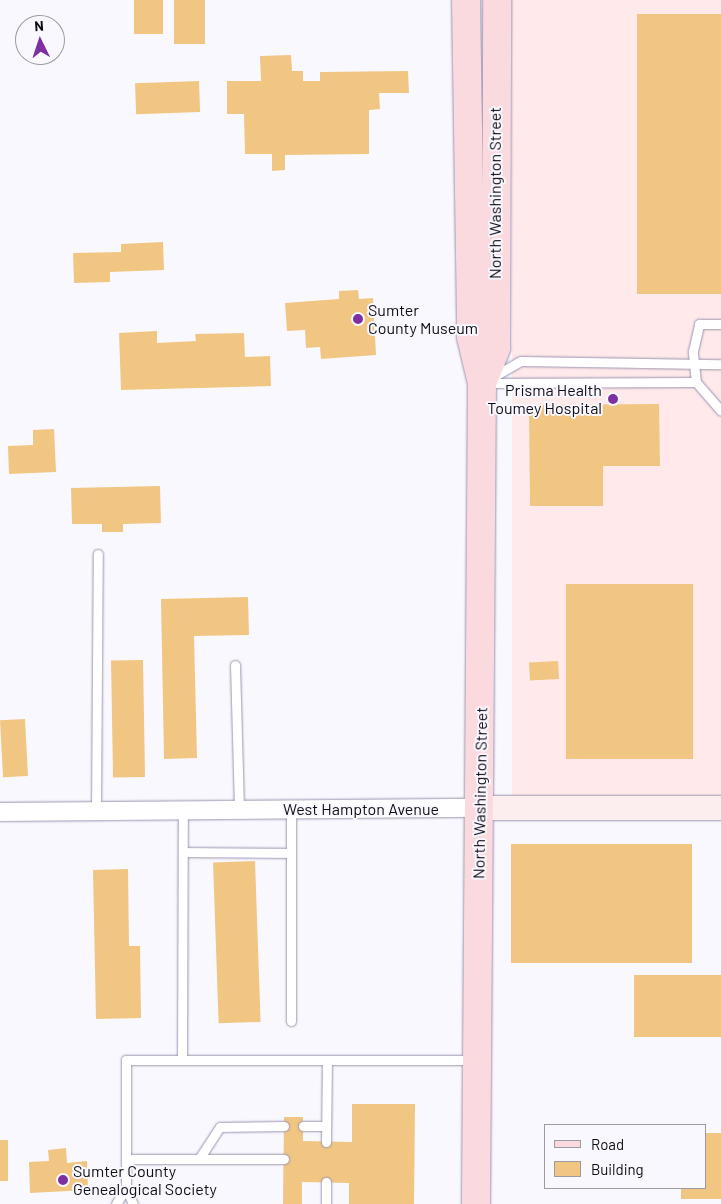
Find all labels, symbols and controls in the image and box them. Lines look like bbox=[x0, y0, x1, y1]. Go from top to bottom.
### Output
north arrow bbox=[15, 15, 65, 65]
text: N bbox=[34, 17, 44, 34]
street label: North Washington Street bbox=[485, 107, 505, 279]
place label: Sumter County Museum bbox=[368, 300, 478, 338]
marker: Sumter County Museum bbox=[352, 313, 364, 325]
place label: Prisma Health Toumey Hospital bbox=[487, 380, 602, 418]
marker: Prisma Health Toumey Hospital bbox=[606, 392, 620, 406]
street label: North Washington Street bbox=[469, 707, 491, 879]
street label: West Hampton Avenue bbox=[283, 799, 439, 819]
legend bbox=[544, 1124, 706, 1189]
text: Road bbox=[591, 1135, 624, 1153]
text: Building bbox=[591, 1160, 644, 1178]
place label: Sumter County Genealogical Society bbox=[73, 1161, 217, 1199]
marker: Sumter County Genealogical Society bbox=[57, 1174, 69, 1186]

